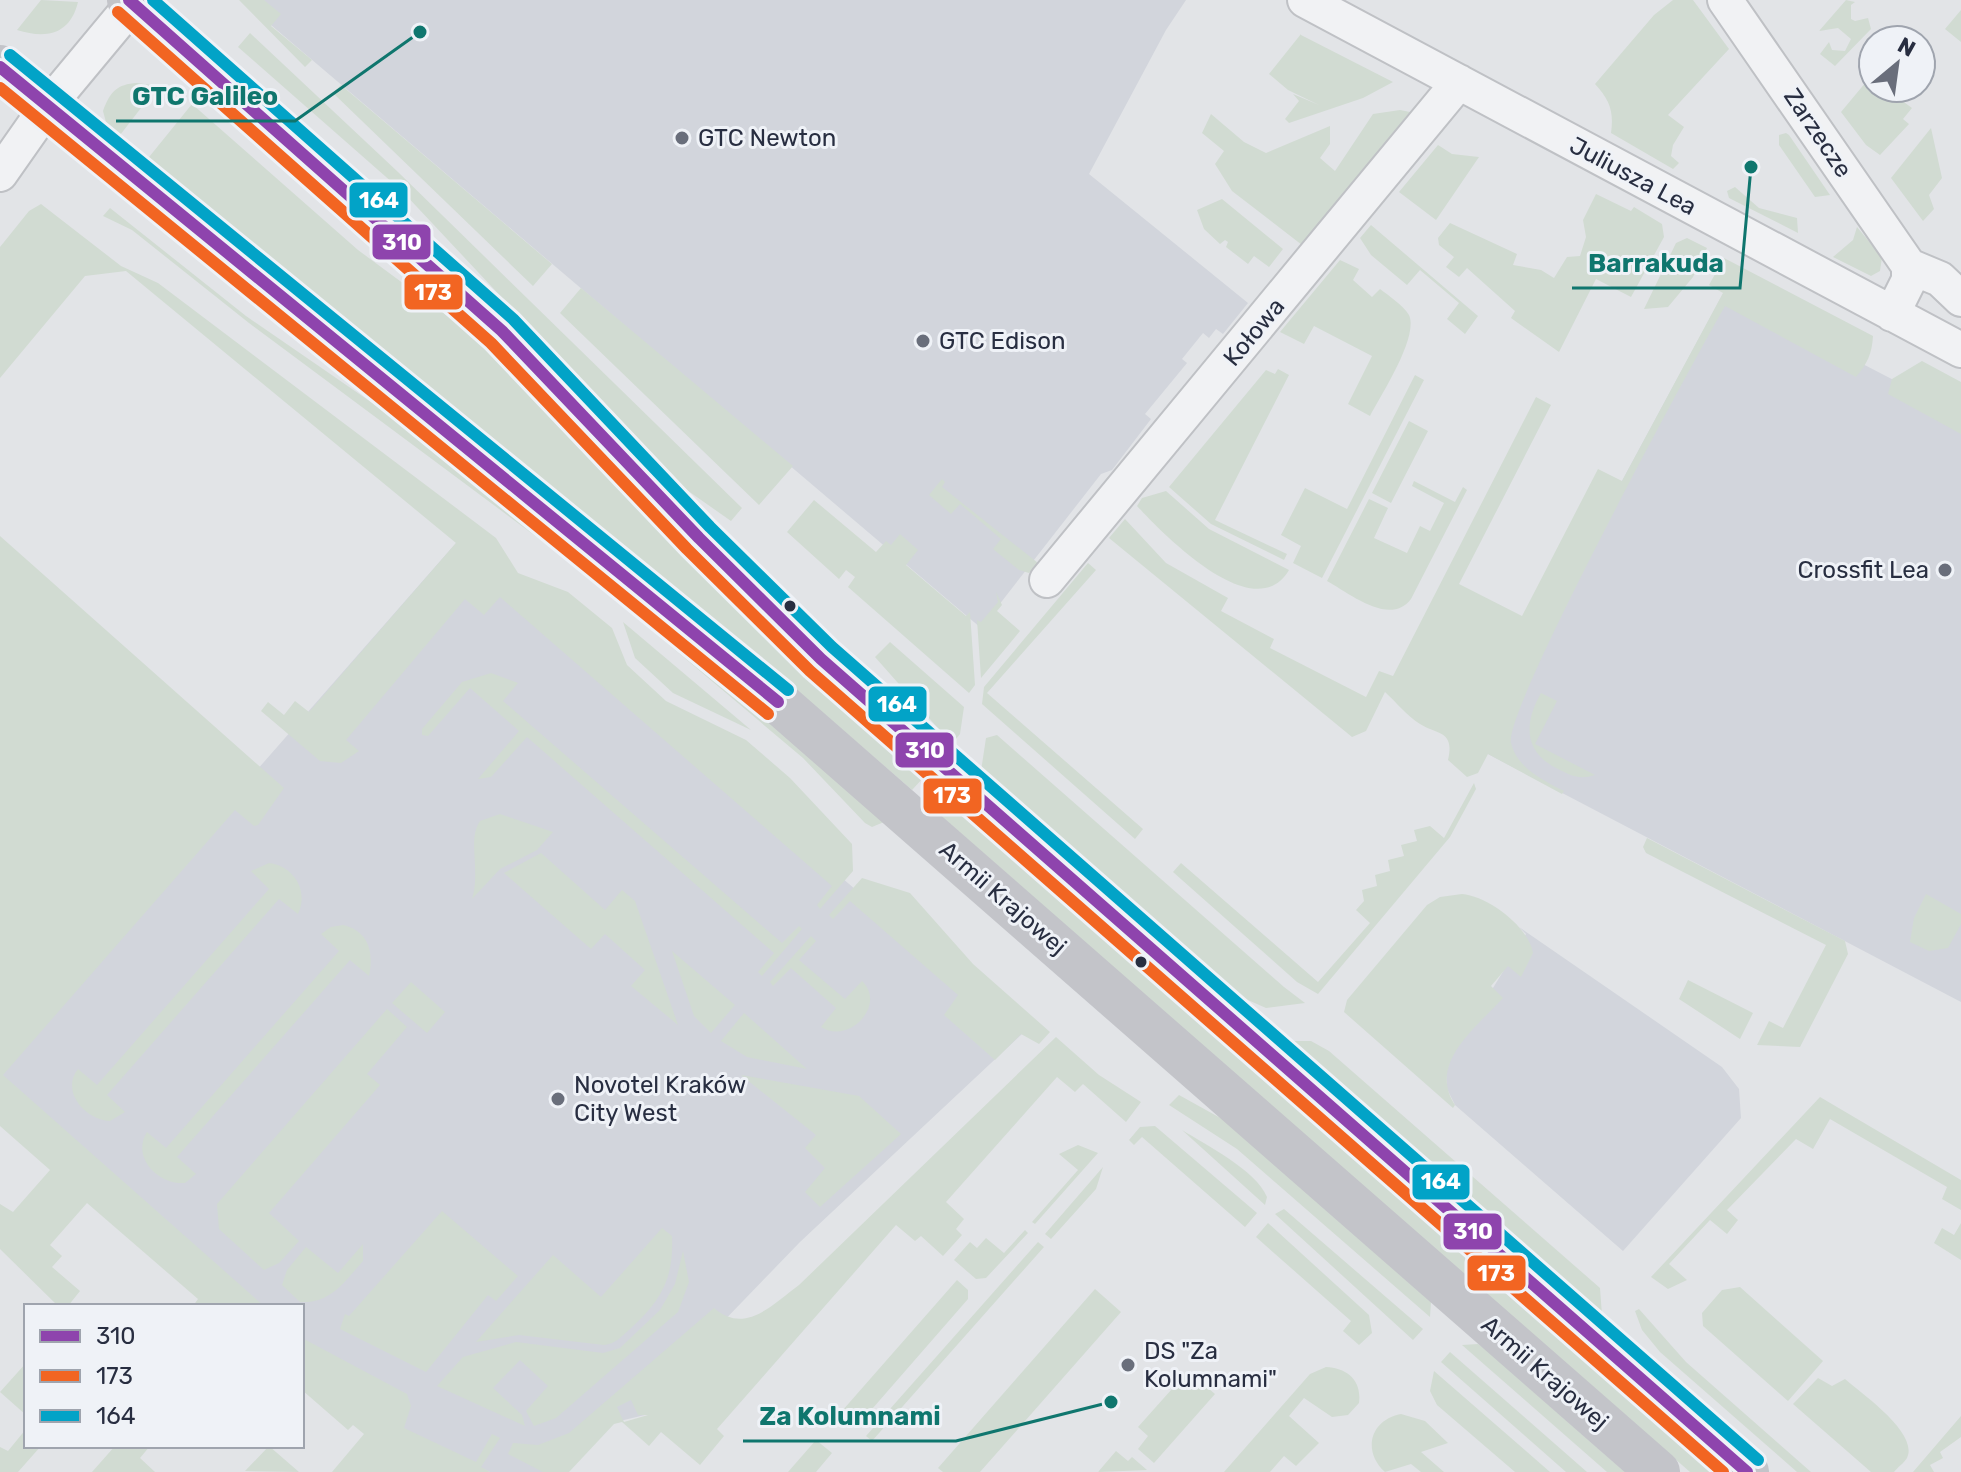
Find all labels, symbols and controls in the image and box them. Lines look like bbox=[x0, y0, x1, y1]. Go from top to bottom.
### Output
north arrow bbox=[1857, 24, 1937, 104]
text: N bbox=[1893, 31, 1920, 63]
callout: GTC Galileo bbox=[116, 71, 295, 121]
text: GTC Galileo bbox=[132, 81, 278, 112]
street label: Zarzecze bbox=[1778, 83, 1858, 183]
place label: GTC Newton bbox=[698, 124, 836, 152]
marker: GTC Newton bbox=[673, 129, 691, 147]
street label: Juliusza Lea bbox=[1565, 131, 1701, 221]
line badge: 164 bbox=[348, 181, 409, 219]
text: 164 bbox=[359, 187, 399, 214]
line badge: 310 bbox=[371, 223, 432, 261]
text: 310 bbox=[382, 229, 422, 256]
callout: Barrakuda bbox=[1572, 238, 1740, 288]
text: Barrakuda bbox=[1588, 248, 1724, 279]
line badge: 173 bbox=[403, 273, 464, 311]
text: 173 bbox=[414, 279, 452, 306]
street label: Kołowa bbox=[1218, 292, 1290, 372]
place label: GTC Edison bbox=[939, 327, 1066, 355]
marker: GTC Edison bbox=[914, 332, 932, 350]
place label: Crossfit Lea bbox=[1798, 556, 1929, 584]
marker: Crossfit Lea bbox=[1936, 561, 1954, 579]
unlabelled marker bbox=[782, 598, 798, 614]
line badge: 164 bbox=[867, 685, 928, 723]
text: 164 bbox=[877, 691, 917, 718]
line badge: 310 bbox=[894, 731, 955, 769]
text: 310 bbox=[905, 737, 945, 764]
line badge: 173 bbox=[922, 777, 983, 815]
text: 173 bbox=[933, 782, 971, 809]
street label: Armii Krajowej bbox=[934, 835, 1072, 961]
unlabelled marker bbox=[1133, 954, 1149, 970]
place label: Novotel Kraków City West bbox=[574, 1071, 746, 1127]
marker: Novotel Kraków City West bbox=[549, 1090, 567, 1108]
line badge: 164 bbox=[1411, 1163, 1471, 1201]
text: 164 bbox=[1421, 1168, 1461, 1195]
line badge: 310 bbox=[1442, 1212, 1503, 1251]
text: 310 bbox=[1453, 1218, 1493, 1245]
line badge: 173 bbox=[1466, 1254, 1527, 1292]
text: 173 bbox=[1477, 1260, 1515, 1287]
legend bbox=[24, 1304, 304, 1448]
street label: Armii Krajowej bbox=[1476, 1310, 1614, 1436]
text: 310 bbox=[96, 1322, 136, 1350]
place label: DS "Za Kolumnami" bbox=[1144, 1337, 1277, 1393]
marker: DS "Za Kolumnami" bbox=[1119, 1356, 1137, 1374]
text: 173 bbox=[96, 1362, 133, 1390]
callout: Za Kolumnami bbox=[743, 1391, 956, 1441]
text: Za Kolumnami bbox=[759, 1401, 941, 1432]
text: 164 bbox=[96, 1402, 136, 1430]

